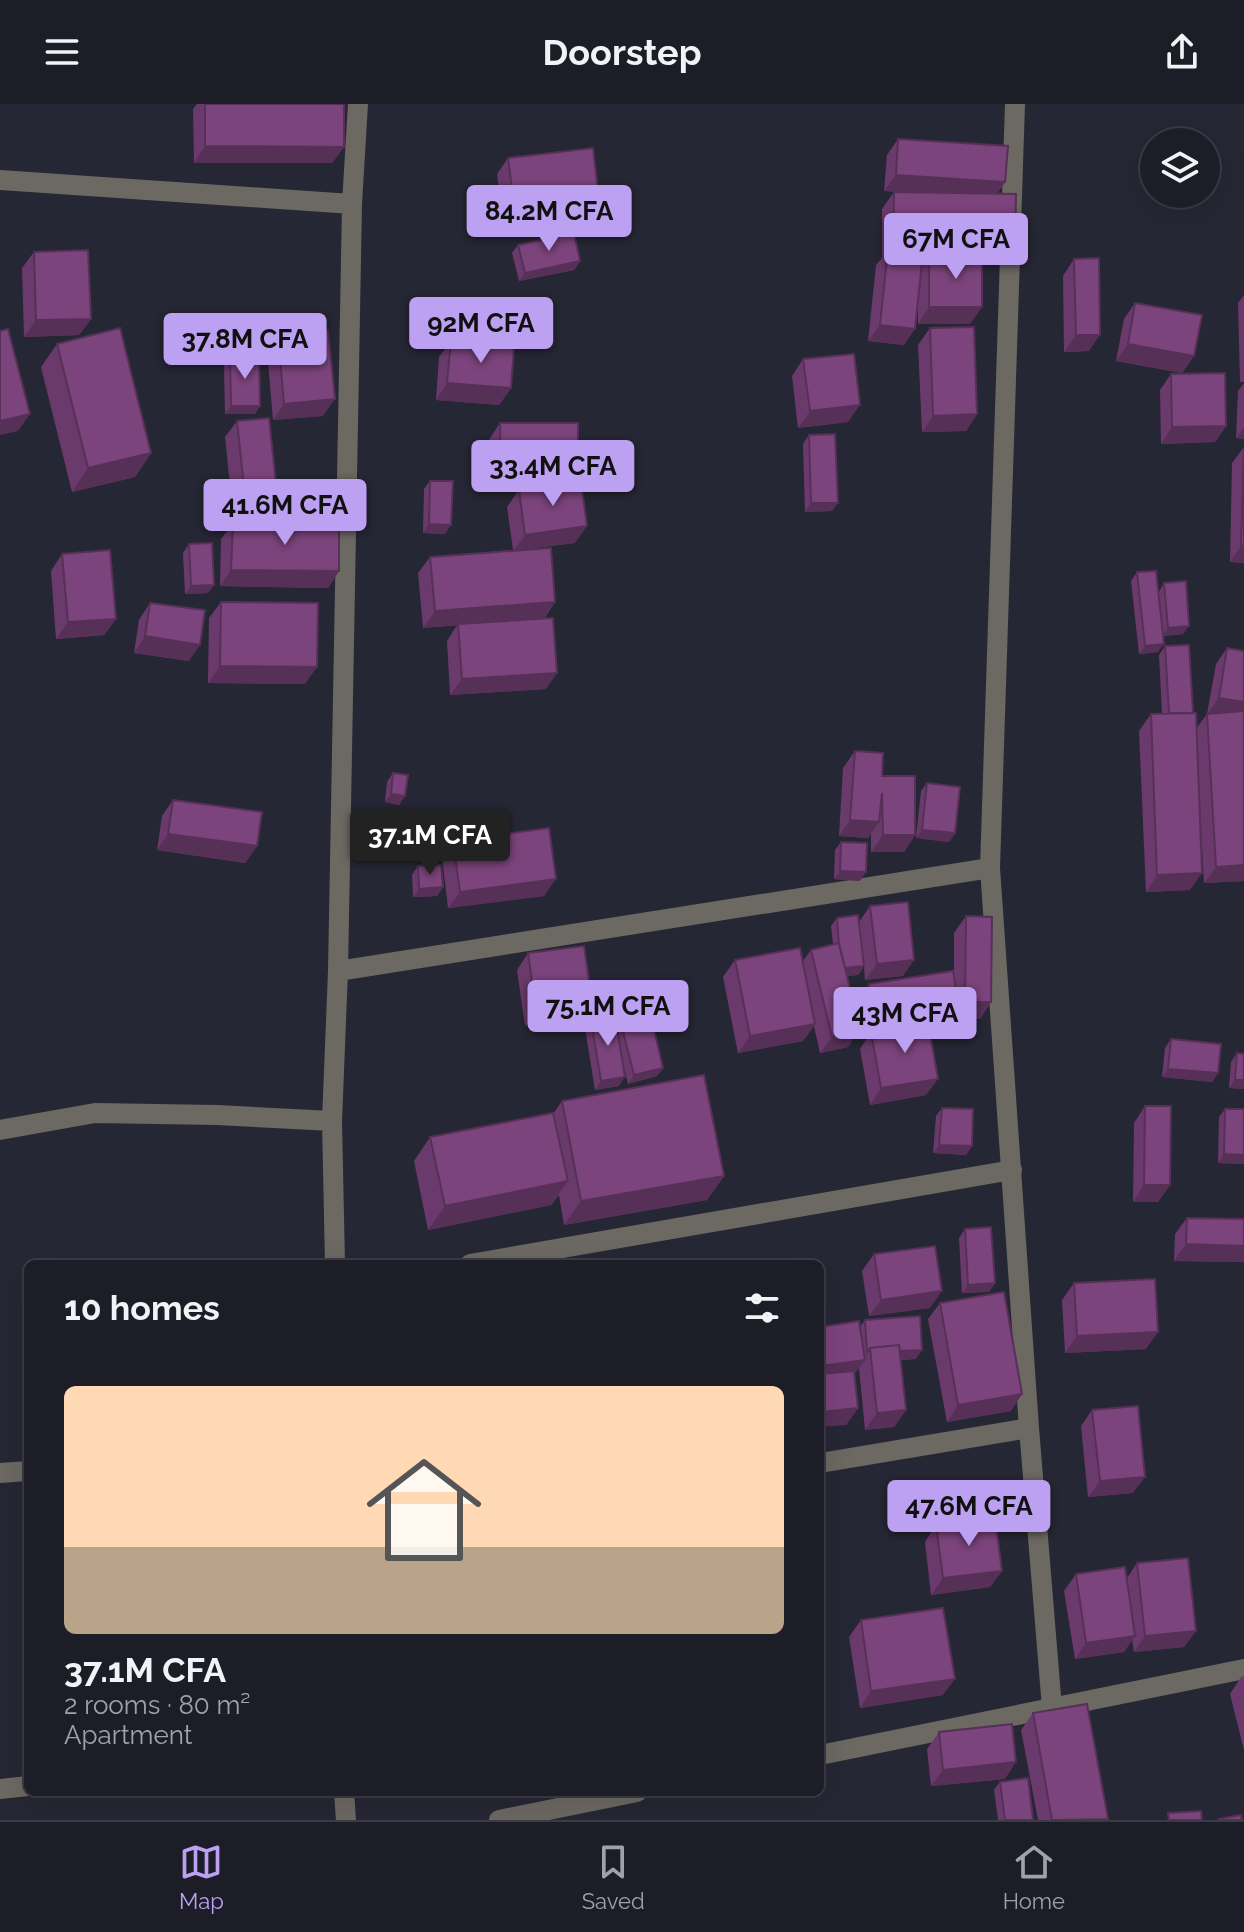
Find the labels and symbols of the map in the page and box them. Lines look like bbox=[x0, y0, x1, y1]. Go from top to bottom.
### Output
pin: 84.2M CFA bbox=[457, 185, 641, 253]
pin: 67M CFA bbox=[882, 213, 1030, 281]
pin: 92M CFA bbox=[407, 297, 555, 365]
pin: 37.8M CFA bbox=[153, 313, 337, 381]
pin: 33.4M CFA bbox=[461, 440, 645, 508]
pin: 41.6M CFA bbox=[193, 479, 377, 547]
pin: 37.1M CFA bbox=[338, 809, 522, 877]
pin: 75.1M CFA bbox=[516, 980, 700, 1048]
pin: 43M CFA bbox=[831, 987, 979, 1055]
pin: 47.6M CFA bbox=[877, 1480, 1061, 1548]

